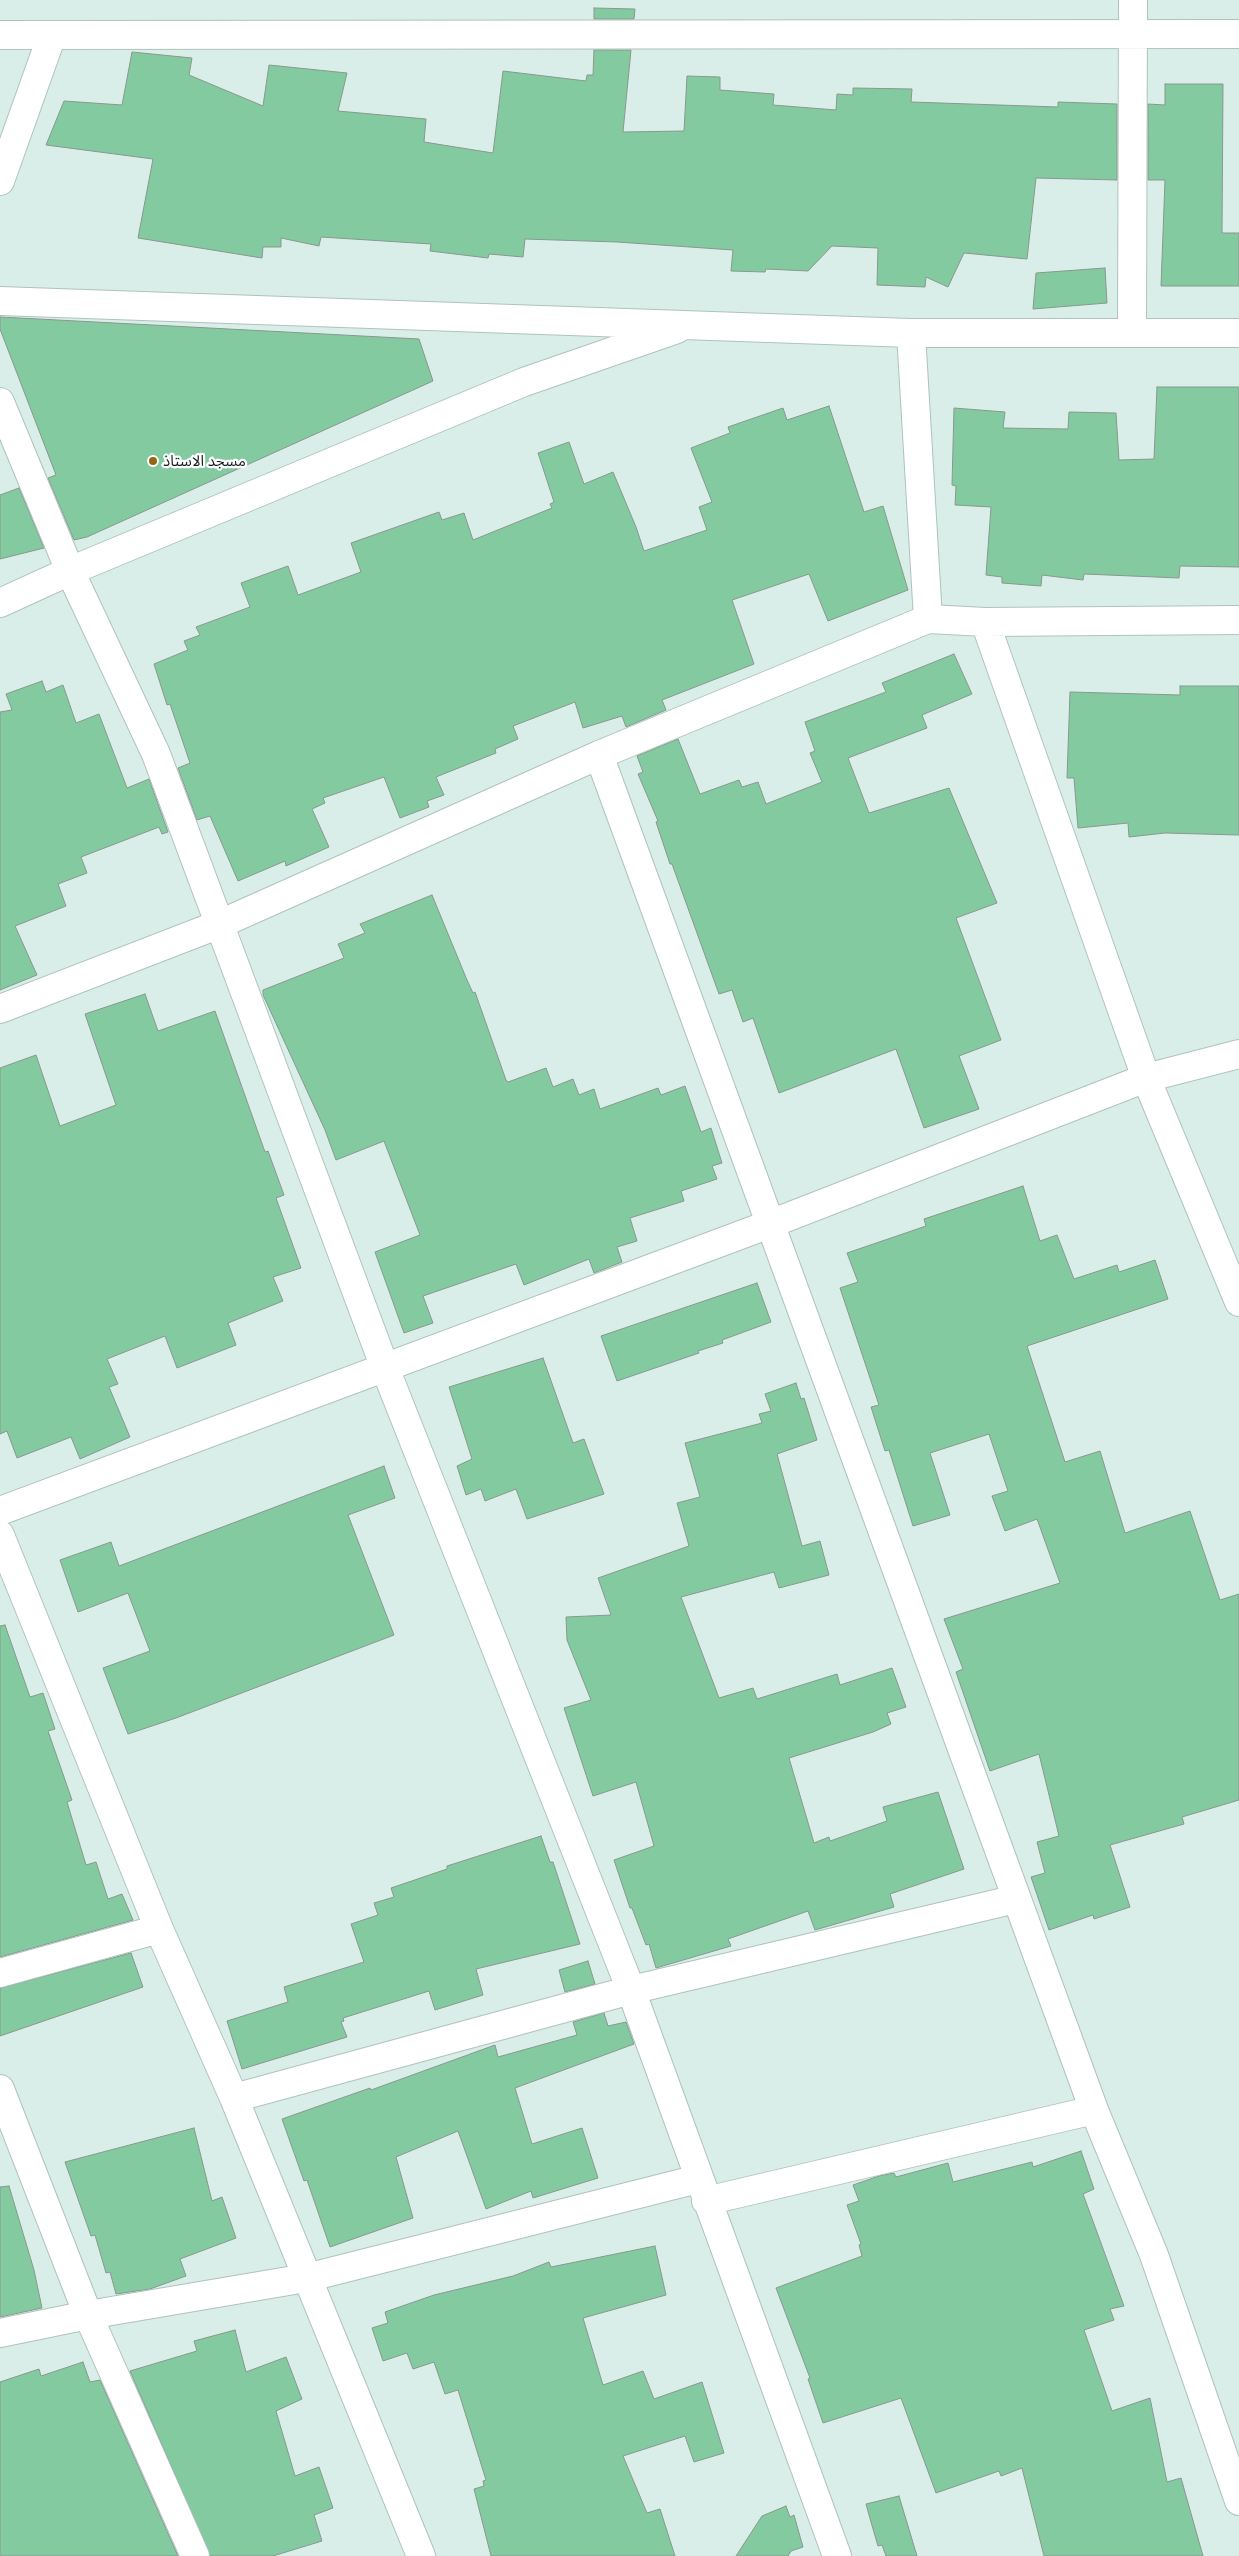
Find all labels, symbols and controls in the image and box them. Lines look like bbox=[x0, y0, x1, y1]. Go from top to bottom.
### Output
place label: مسجد الاستاذ bbox=[163, 452, 246, 470]
marker: مسجد الاستاذ bbox=[147, 455, 159, 467]

